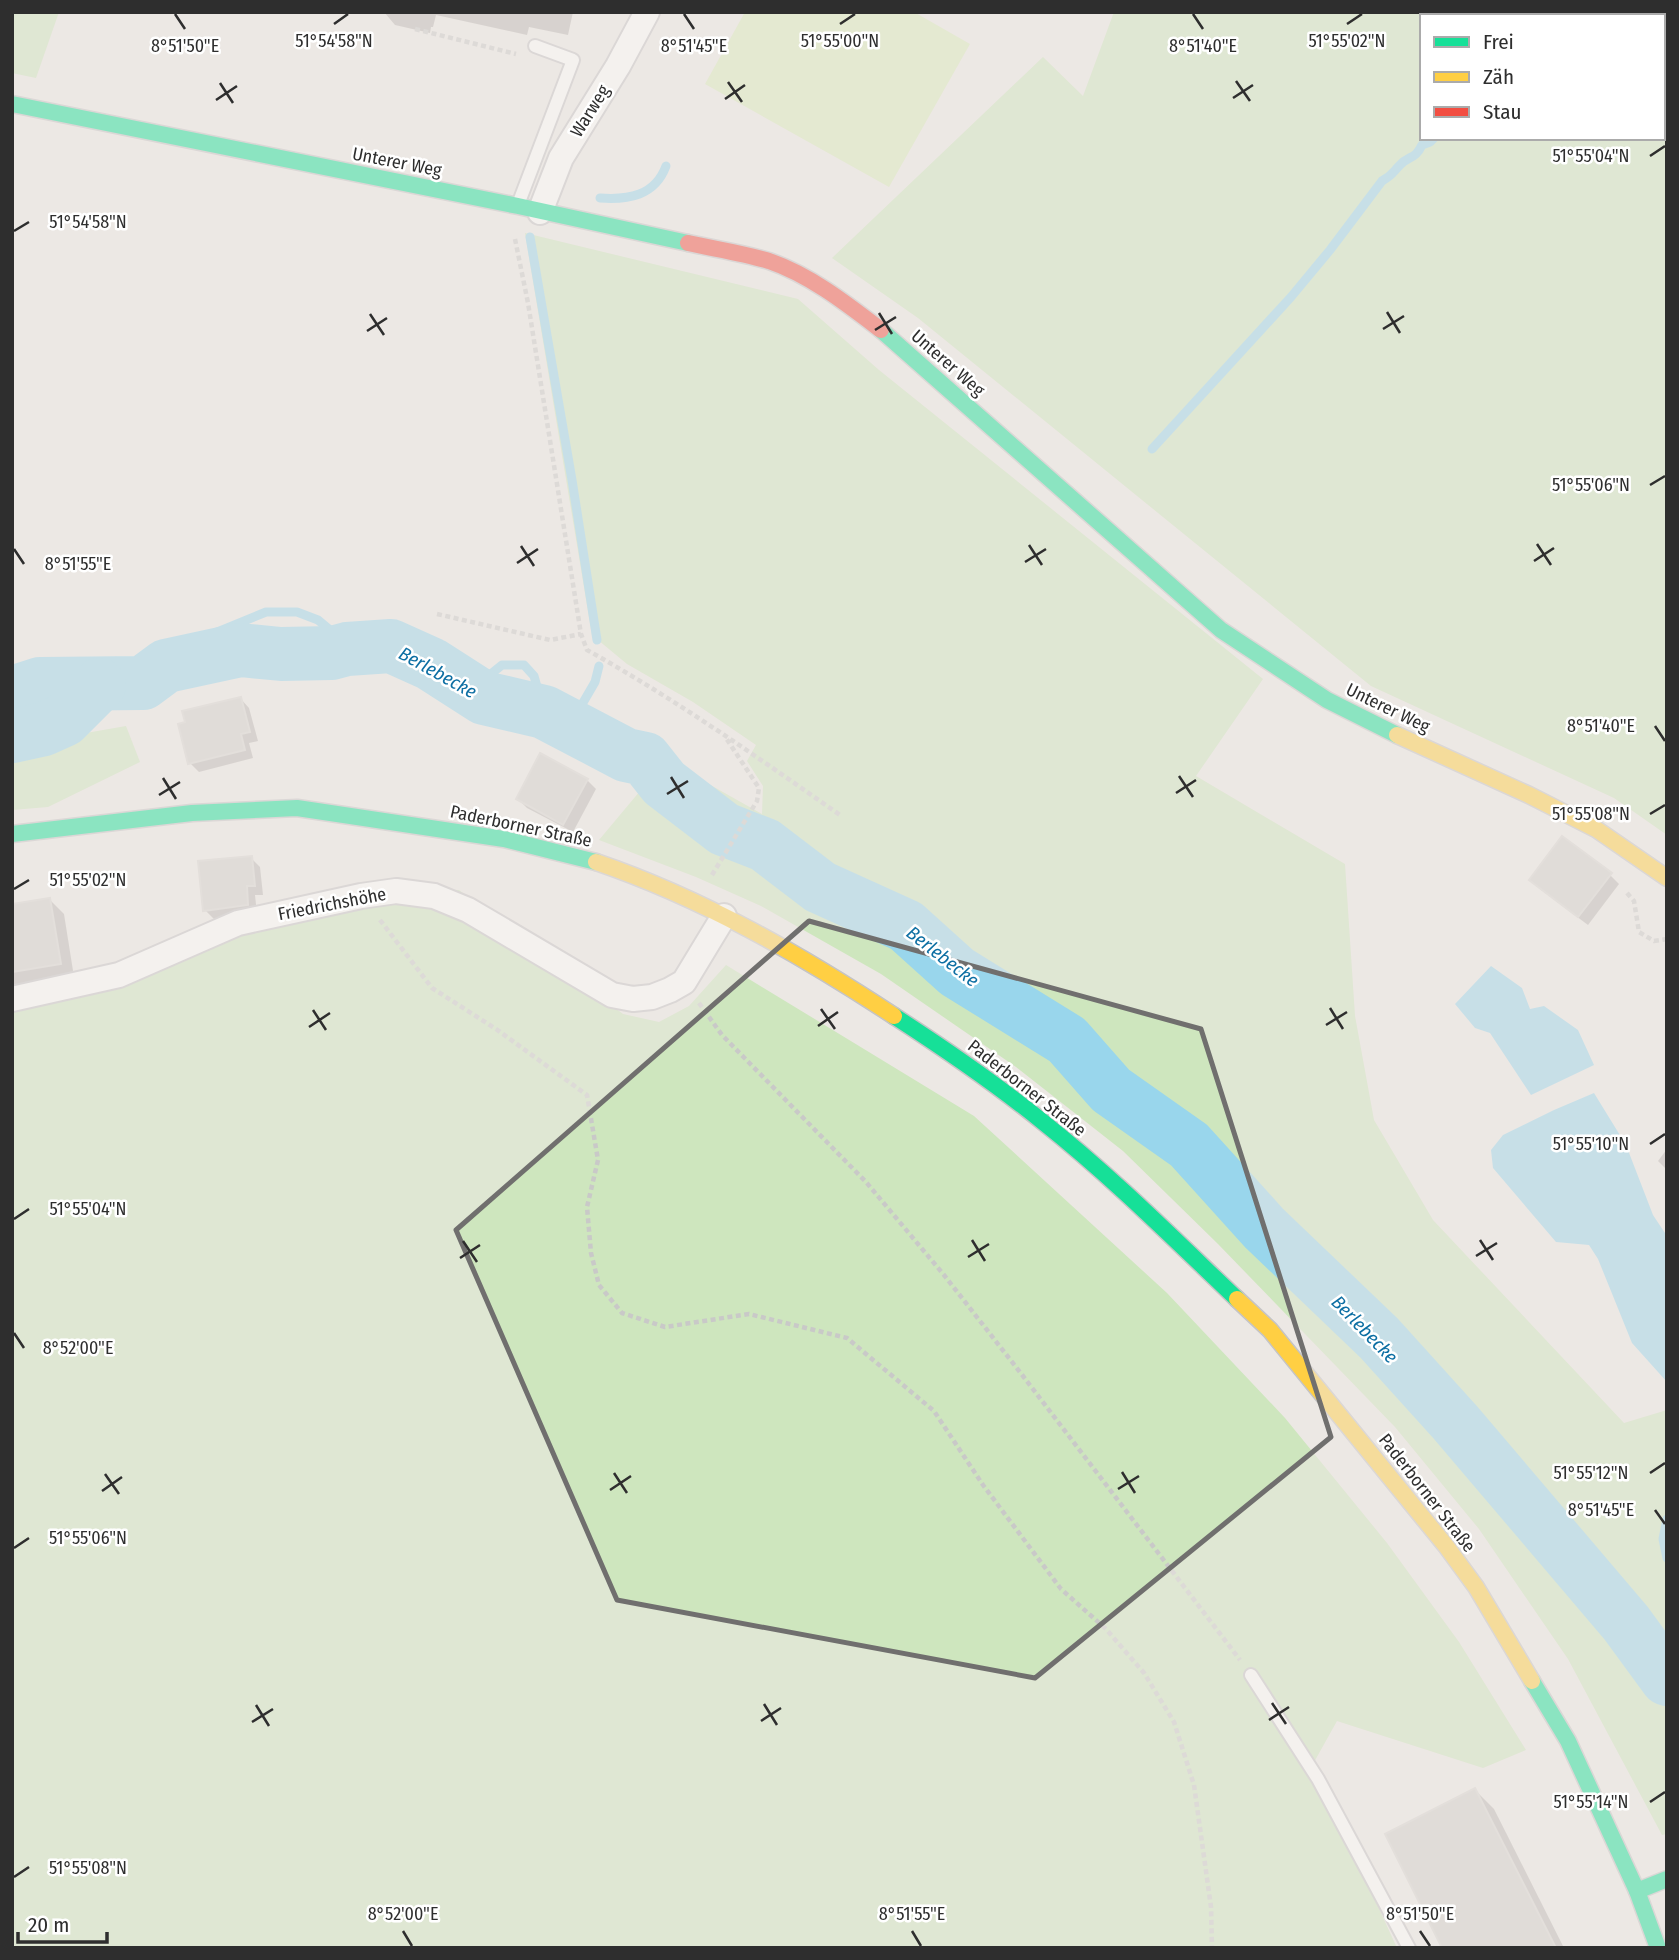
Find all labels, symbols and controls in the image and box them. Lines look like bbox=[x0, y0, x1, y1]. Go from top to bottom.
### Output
legend bbox=[1420, 14, 1665, 140]
text: Frei bbox=[1483, 29, 1514, 55]
text: 51°54'58"N bbox=[295, 30, 373, 52]
text: 51°55'00"N bbox=[801, 30, 879, 52]
text: 51°55'02"N bbox=[1308, 30, 1386, 52]
text: 8°51'50"E bbox=[151, 35, 219, 57]
text: 8°51'45"E bbox=[661, 35, 727, 57]
text: 8°51'40"E bbox=[1169, 35, 1237, 57]
text: Zäh bbox=[1483, 64, 1514, 90]
street label: Warweg bbox=[566, 80, 615, 141]
text: Stau bbox=[1483, 99, 1521, 125]
street label: Unterer Weg bbox=[351, 143, 444, 182]
text: 51°55'04"N bbox=[1552, 145, 1630, 167]
text: 51°54'58"N bbox=[49, 211, 127, 233]
street label: Unterer Weg bbox=[907, 325, 990, 401]
text: 51°55'06"N bbox=[1552, 474, 1630, 496]
text: 8°51'55"E bbox=[45, 553, 111, 575]
water label: Berlebecke bbox=[395, 642, 481, 703]
street label: Unterer Weg bbox=[1343, 678, 1434, 738]
text: 8°51'40"E bbox=[1567, 715, 1635, 737]
street label: Paderborner Straße bbox=[448, 800, 594, 852]
text: 51°55'08"N bbox=[1552, 803, 1630, 825]
text: 51°55'02"N bbox=[49, 869, 127, 891]
street label: Friedrichshöhe bbox=[276, 883, 388, 925]
water label: Berlebecke bbox=[902, 921, 983, 992]
street label: Paderborner Straße bbox=[963, 1035, 1091, 1141]
text: 51°55'10"N bbox=[1553, 1133, 1629, 1155]
text: 51°55'04"N bbox=[49, 1198, 127, 1220]
water label: Berlebecke bbox=[1327, 1291, 1403, 1368]
text: 8°52'00"E bbox=[43, 1337, 113, 1359]
street label: Paderborner Straße bbox=[1374, 1429, 1480, 1557]
text: 51°55'12"N bbox=[1553, 1462, 1629, 1484]
text: 8°51'45"E bbox=[1568, 1499, 1634, 1521]
text: 51°55'06"N bbox=[49, 1527, 127, 1549]
text: 51°55'14"N bbox=[1554, 1791, 1628, 1813]
text: 51°55'08"N bbox=[49, 1857, 127, 1879]
scale bar bbox=[18, 1900, 107, 1944]
text: 8°52'00"E bbox=[368, 1903, 438, 1925]
text: 8°51'55"E bbox=[879, 1903, 945, 1925]
text: 8°51'50"E bbox=[1386, 1903, 1454, 1925]
text: 20 m bbox=[28, 1912, 69, 1938]

